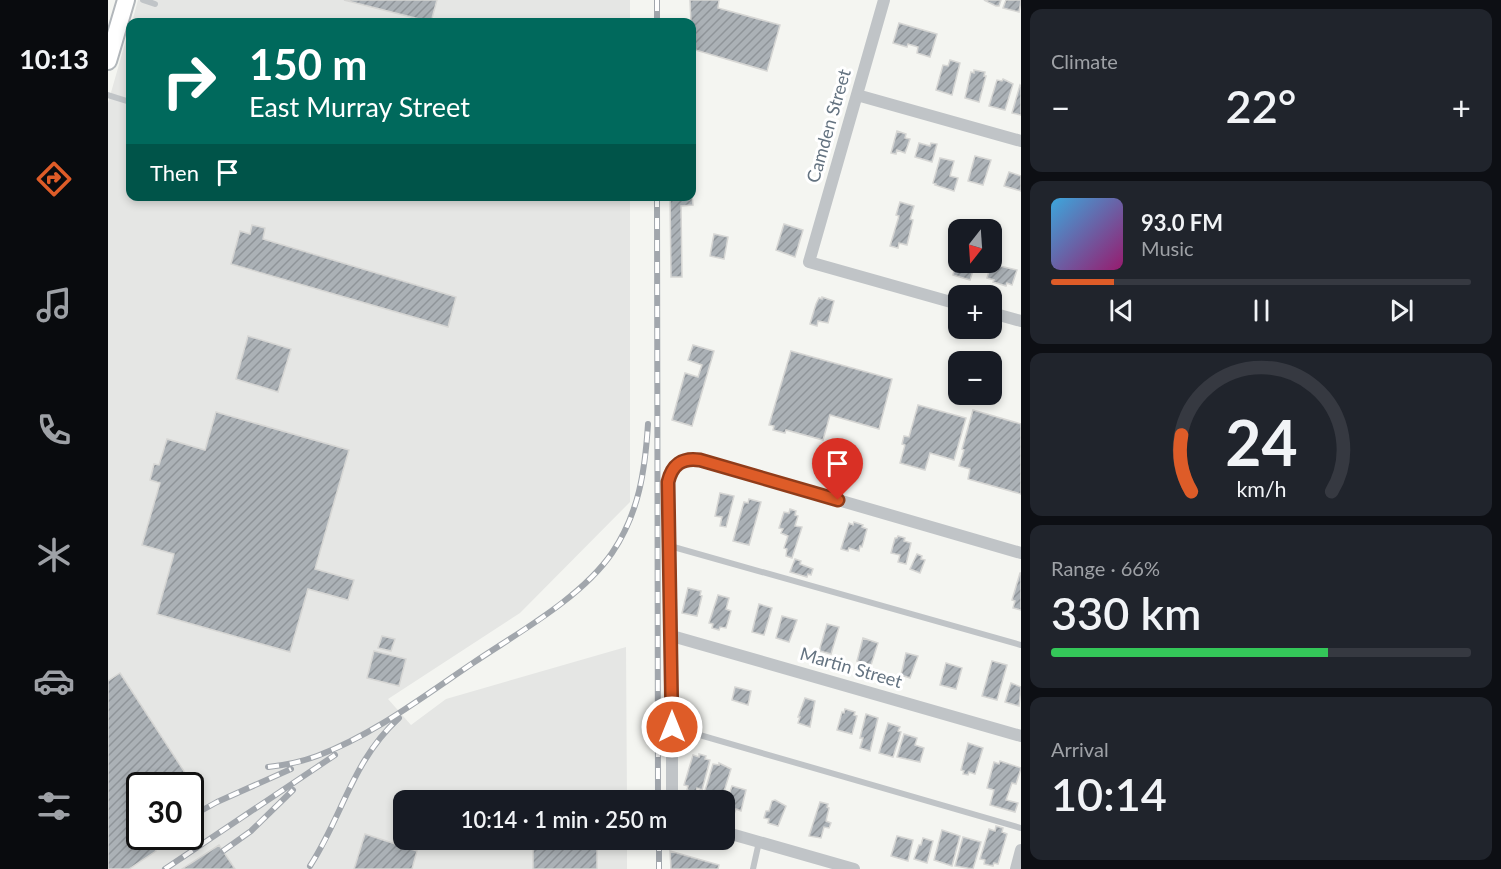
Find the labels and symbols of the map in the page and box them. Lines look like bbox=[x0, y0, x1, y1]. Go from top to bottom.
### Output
street label: Camden Street bbox=[801, 66, 855, 185]
north arrow bbox=[948, 219, 1002, 273]
pin bbox=[812, 438, 863, 500]
street label: Martin Street bbox=[798, 642, 905, 692]
position arrow bbox=[640, 695, 704, 759]
speed limit sign: 30 bbox=[126, 772, 204, 850]

